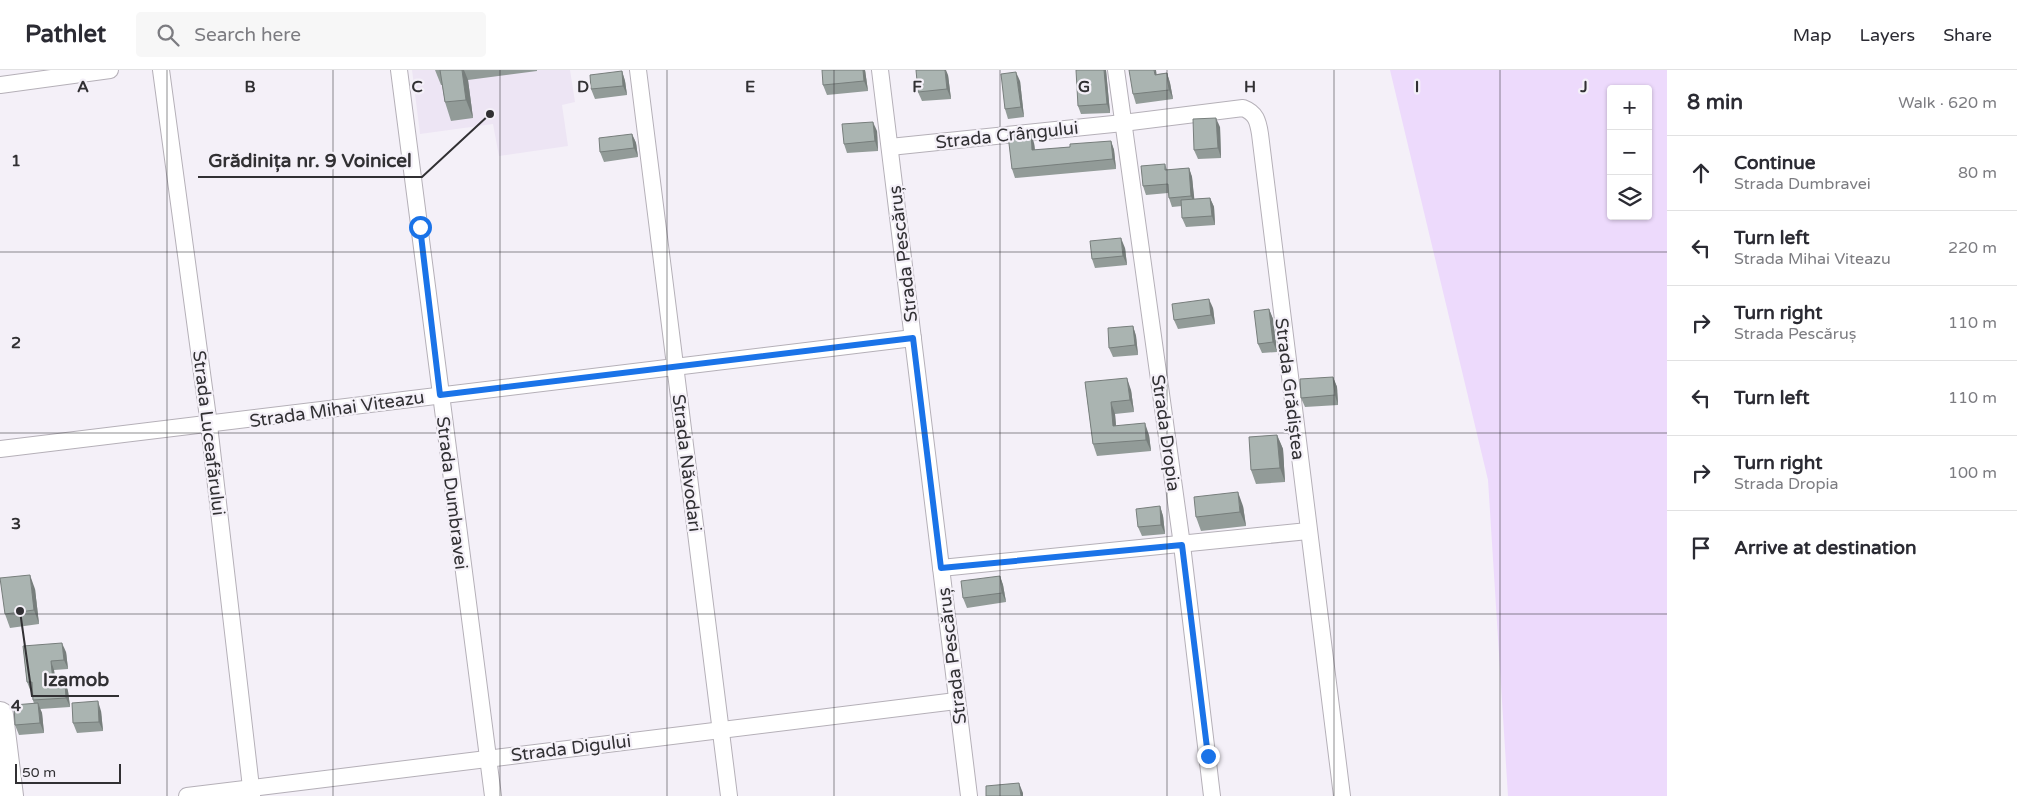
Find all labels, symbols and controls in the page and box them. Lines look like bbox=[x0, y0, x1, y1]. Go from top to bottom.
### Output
search box bbox=[136, 12, 486, 57]
text: Pathlet bbox=[25, 20, 106, 49]
icon: search bbox=[154, 21, 182, 49]
text: Search here bbox=[194, 24, 301, 46]
text: Map bbox=[1793, 24, 1832, 46]
text: Layers bbox=[1860, 24, 1915, 46]
text: Share bbox=[1943, 24, 1992, 46]
text: A bbox=[77, 77, 89, 97]
text: B bbox=[244, 77, 256, 97]
text: C bbox=[411, 77, 423, 97]
text: D bbox=[577, 77, 589, 97]
text: E bbox=[745, 77, 755, 97]
text: F bbox=[912, 77, 922, 97]
text: G bbox=[1078, 77, 1090, 97]
text: H bbox=[1244, 77, 1256, 97]
text: I bbox=[1415, 77, 1419, 97]
text: J bbox=[1579, 77, 1588, 97]
map controls bbox=[1607, 85, 1652, 220]
button: + bbox=[1607, 85, 1652, 130]
text: 8 min bbox=[1687, 90, 1743, 115]
text: Walk · 620 m bbox=[1898, 93, 1997, 113]
street label: Strada Crângului bbox=[935, 117, 1079, 153]
button: − bbox=[1607, 130, 1652, 175]
callout: Grădinița nr. 9 Voinicel bbox=[198, 143, 422, 177]
text: Grădinița nr. 9 Voinicel bbox=[208, 150, 412, 173]
text: 1 bbox=[11, 151, 21, 171]
text: Continue bbox=[1734, 152, 1816, 174]
icon: ahead bbox=[1687, 159, 1715, 187]
text: 80 m bbox=[1958, 163, 1997, 183]
text: Strada Dumbravei bbox=[1734, 174, 1871, 194]
button: layers bbox=[1607, 175, 1652, 220]
street label: Strada Pescăruș bbox=[884, 184, 922, 324]
route start bbox=[409, 216, 432, 239]
text: Turn left bbox=[1734, 227, 1810, 249]
icon: left bbox=[1687, 234, 1715, 262]
text: 220 m bbox=[1948, 238, 1997, 258]
text: Strada Mihai Viteazu bbox=[1734, 249, 1891, 269]
text: Turn right bbox=[1734, 302, 1822, 324]
icon: right bbox=[1687, 309, 1715, 337]
text: 110 m bbox=[1948, 313, 1997, 333]
street label: Strada Grădiștea bbox=[1270, 317, 1310, 461]
text: Strada Pescăruș bbox=[1734, 324, 1856, 344]
text: 2 bbox=[11, 333, 21, 353]
street label: Strada Luceafărului bbox=[188, 349, 230, 517]
street label: Strada Dropia bbox=[1147, 373, 1185, 493]
icon: left bbox=[1687, 384, 1715, 412]
street label: Strada Mihai Viteazu bbox=[248, 386, 426, 432]
text: Turn left bbox=[1734, 387, 1810, 409]
text: 110 m bbox=[1948, 388, 1997, 408]
street label: Strada Năvodari bbox=[668, 393, 706, 533]
street label: Strada Dumbravei bbox=[432, 415, 472, 571]
text: Turn right bbox=[1734, 452, 1822, 474]
icon: right bbox=[1687, 459, 1715, 487]
text: 100 m bbox=[1948, 463, 1997, 483]
text: Strada Dropia bbox=[1734, 474, 1839, 494]
text: 3 bbox=[11, 514, 21, 534]
icon: arrive bbox=[1687, 534, 1715, 562]
text: Arrive at destination bbox=[1734, 537, 1917, 559]
street label: Strada Pescăruș bbox=[933, 586, 971, 726]
callout: Izamob bbox=[32, 662, 119, 696]
text: Izamob bbox=[43, 669, 109, 691]
text: 4 bbox=[11, 696, 21, 716]
street label: Strada Digului bbox=[510, 730, 632, 766]
route end bbox=[1197, 745, 1220, 768]
scale bar bbox=[15, 761, 121, 784]
text: 50 m bbox=[22, 764, 56, 781]

